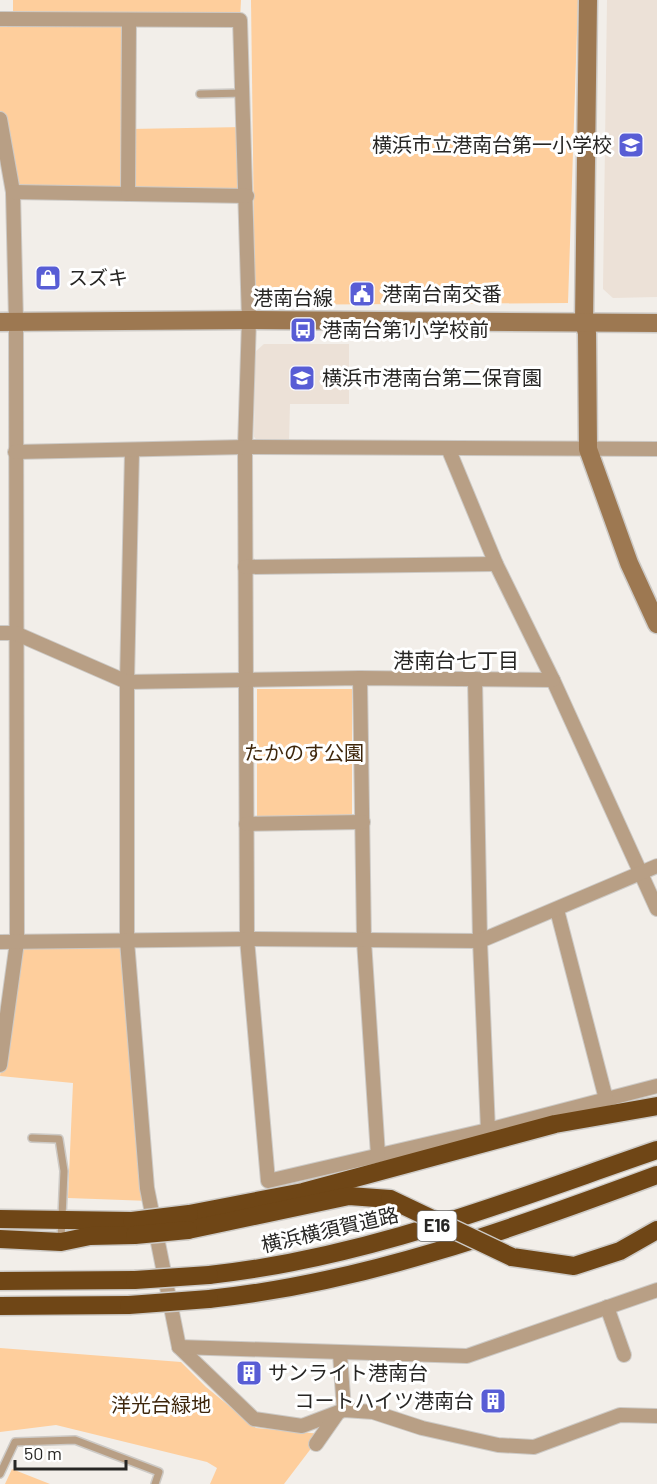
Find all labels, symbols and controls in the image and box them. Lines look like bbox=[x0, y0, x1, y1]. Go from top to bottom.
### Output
school or university icon: 横浜市立港南台第一小学校 bbox=[616, 130, 646, 160]
place label: 横浜市立港南台第一小学校 bbox=[372, 132, 612, 156]
shop icon: スズキ bbox=[33, 263, 63, 293]
place label: スズキ bbox=[68, 265, 128, 289]
public building icon: 港南台南交番 bbox=[347, 279, 377, 309]
place label: 港南台南交番 bbox=[382, 281, 502, 305]
street label: 港南台線 bbox=[253, 285, 333, 309]
bus stop icon: 港南台第1小学校前 bbox=[288, 315, 318, 345]
place label: 港南台第1小学校前 bbox=[322, 317, 489, 341]
school or university icon: 横浜市港南台第二保育園 bbox=[287, 363, 317, 393]
place label: 横浜市港南台第二保育園 bbox=[322, 365, 542, 389]
district label: 港南台七丁目 bbox=[393, 647, 519, 672]
park label: たかのす公園 bbox=[244, 740, 364, 764]
street label: 横浜横須賀道路 bbox=[259, 1202, 401, 1256]
road number: E16 bbox=[418, 1211, 456, 1241]
building icon: サンライト港南台 bbox=[234, 1358, 264, 1388]
place label: サンライト港南台 bbox=[268, 1360, 428, 1384]
building icon: コートハイツ港南台 bbox=[478, 1386, 508, 1416]
place label: コートハイツ港南台 bbox=[294, 1388, 474, 1412]
park label: 洋光台緑地 bbox=[111, 1392, 211, 1416]
scale bar bbox=[15, 1433, 126, 1471]
text: 50 m bbox=[24, 1442, 62, 1464]

